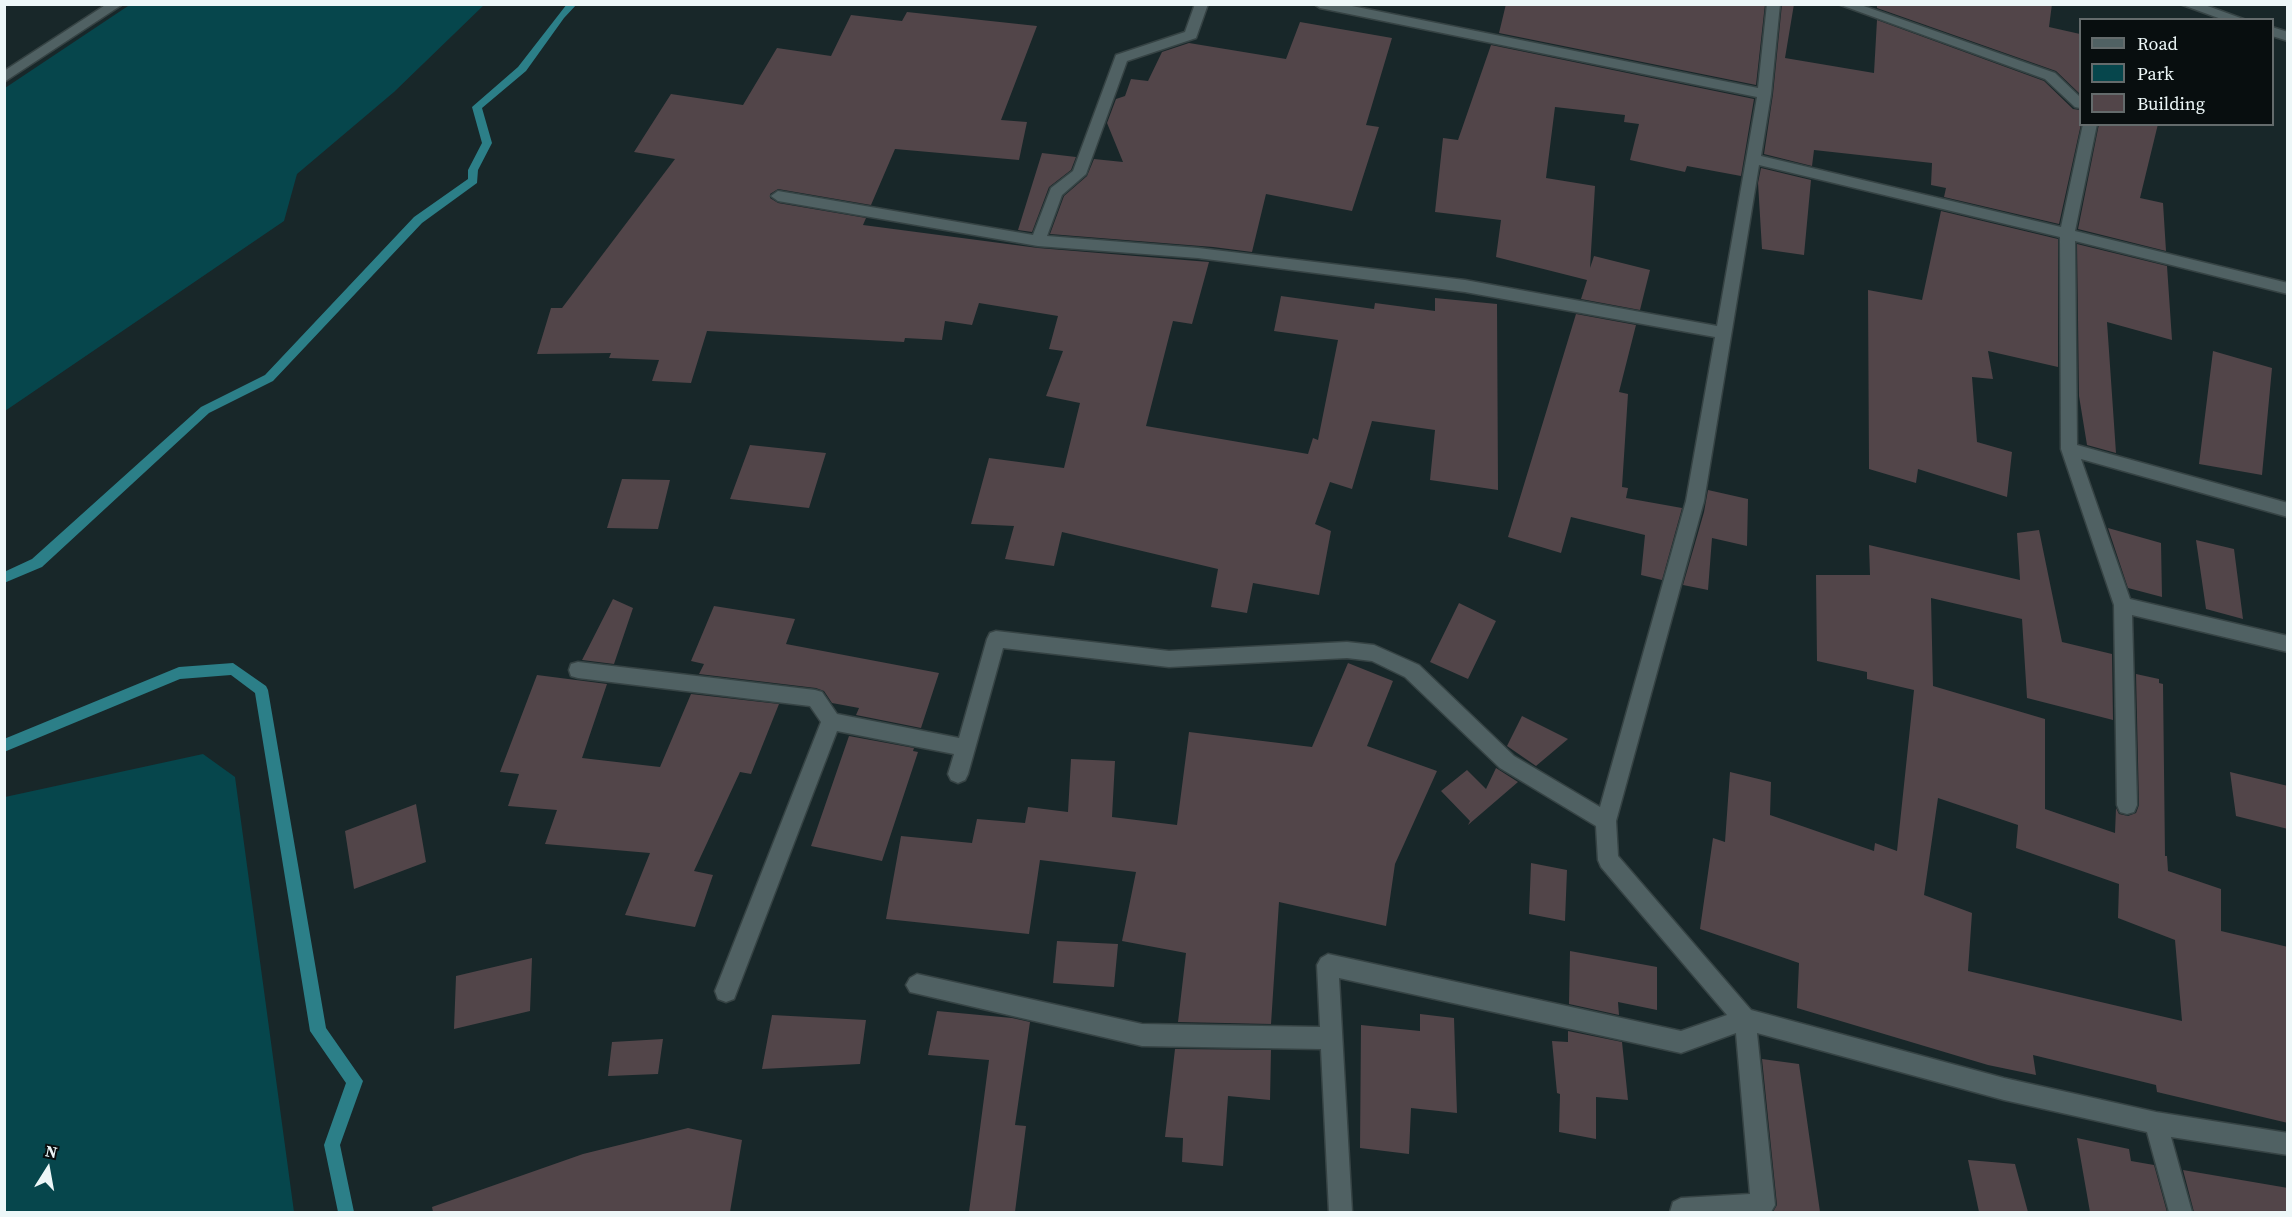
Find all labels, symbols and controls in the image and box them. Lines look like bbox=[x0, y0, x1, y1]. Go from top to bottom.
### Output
legend bbox=[2079, 18, 2274, 126]
text: Road bbox=[2137, 31, 2178, 56]
text: Park bbox=[2137, 61, 2174, 86]
text: Building bbox=[2137, 91, 2205, 116]
north arrow bbox=[18, 1139, 78, 1199]
text: N bbox=[44, 1139, 59, 1163]

